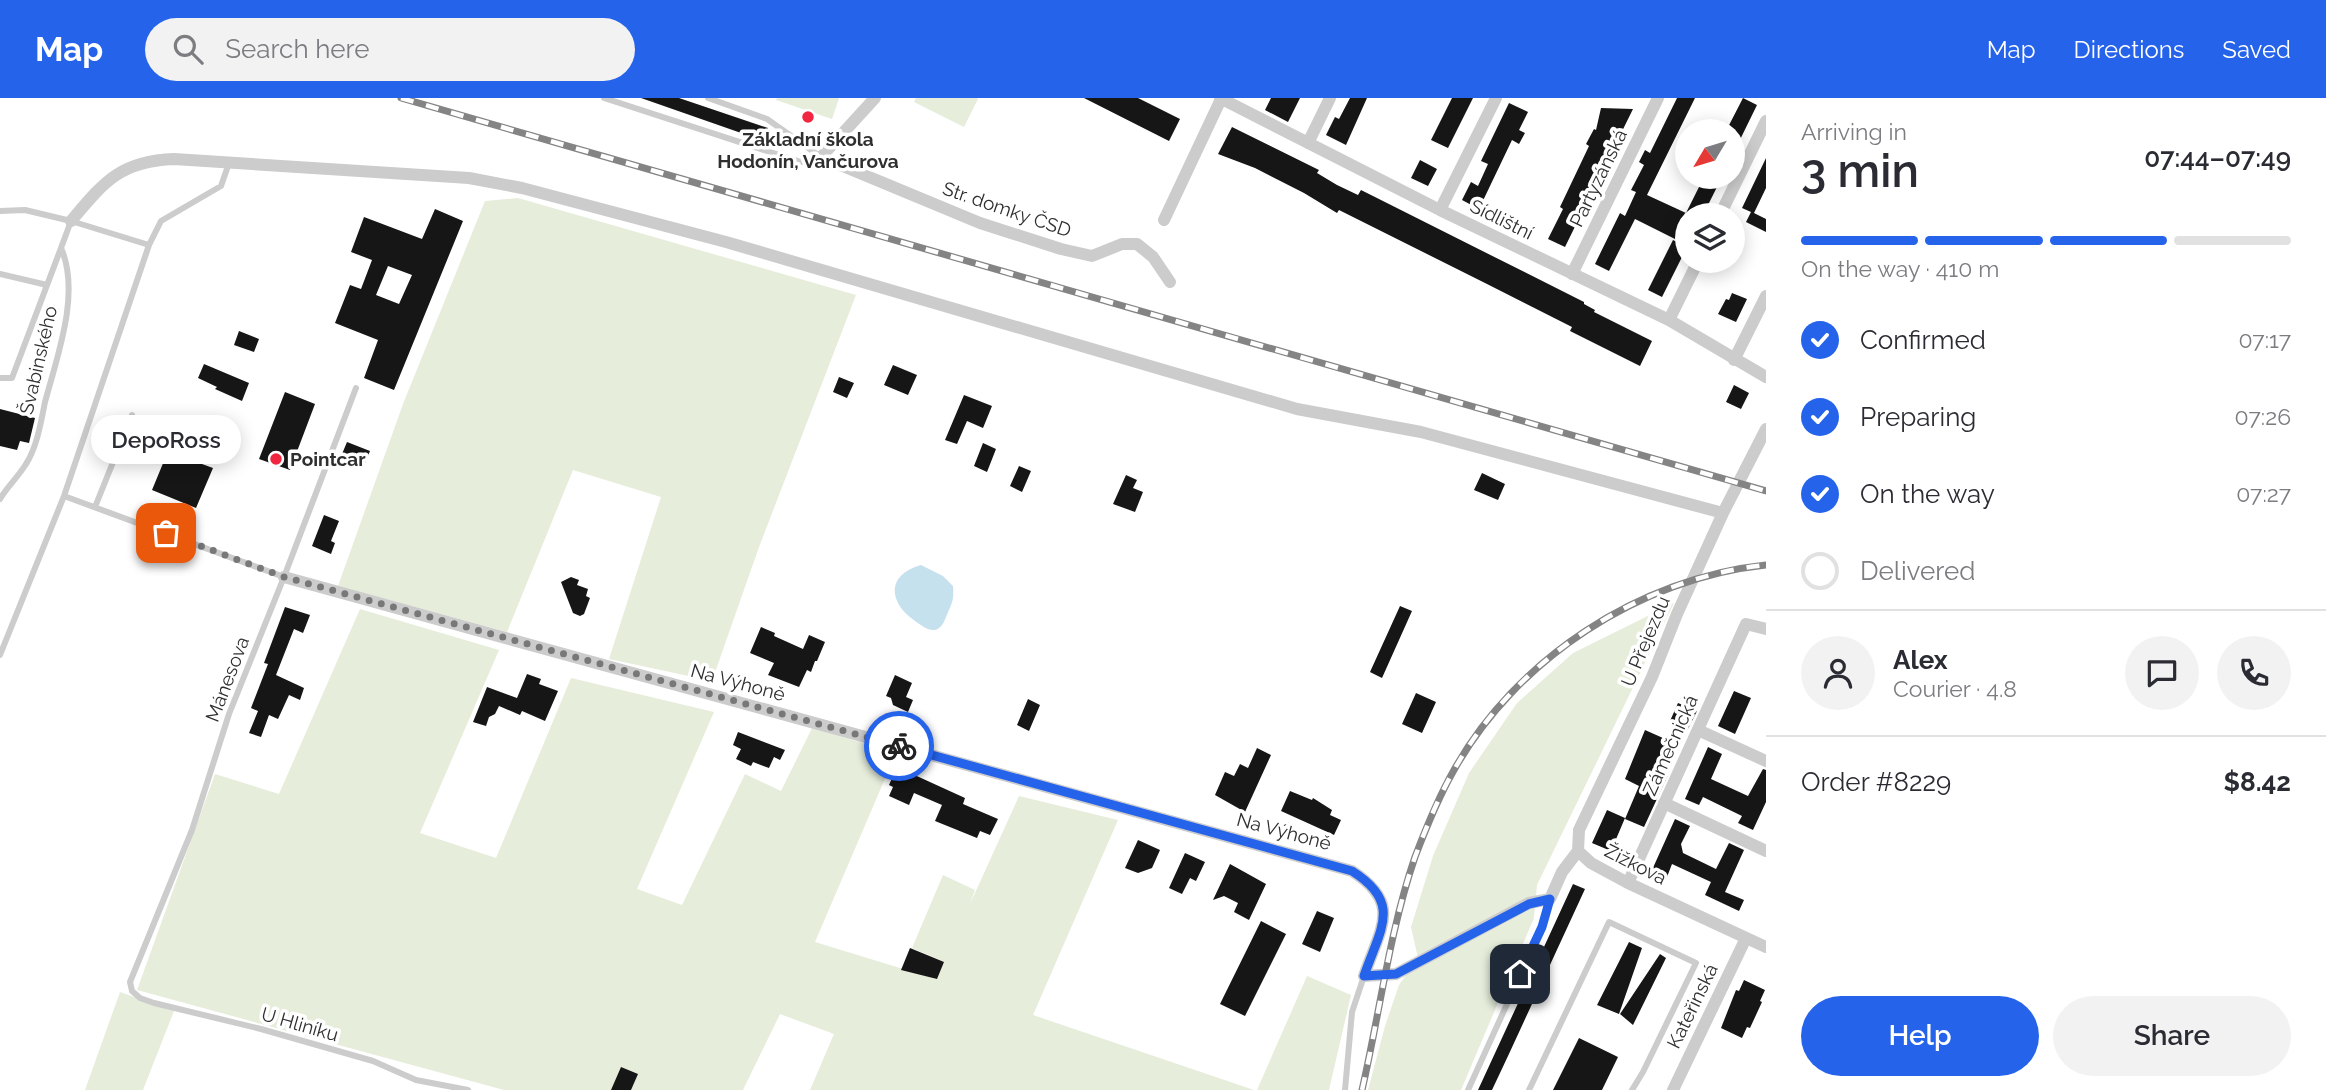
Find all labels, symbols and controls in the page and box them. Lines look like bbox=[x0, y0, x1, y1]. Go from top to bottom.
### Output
search box bbox=[145, 18, 635, 81]
text: Map bbox=[35, 30, 103, 69]
icon: search bbox=[169, 30, 207, 68]
text: Search here bbox=[225, 34, 370, 64]
text: Map bbox=[1987, 35, 2036, 64]
text: Directions bbox=[2074, 35, 2184, 64]
text: Saved bbox=[2222, 35, 2291, 64]
marker: Základní škola Hodonín, Vančurova bbox=[800, 109, 816, 125]
text: Arriving in bbox=[1801, 118, 1907, 145]
north arrow bbox=[1675, 119, 1745, 189]
map controls bbox=[1675, 119, 1745, 273]
street label: Partyzánská bbox=[1565, 126, 1631, 230]
place label: Základní škola Hodonín, Vančurova bbox=[717, 128, 899, 172]
text: 07:44–07:49 bbox=[2144, 143, 2291, 173]
text: 3 min bbox=[1801, 144, 1919, 198]
street label: Str. domky ČSD bbox=[940, 177, 1074, 241]
street label: Sídlištní bbox=[1467, 194, 1538, 244]
button: layers bbox=[1675, 203, 1745, 273]
text: On the way · 410 m bbox=[1801, 255, 1999, 282]
street label: Švabinského bbox=[15, 304, 61, 416]
icon: check bbox=[1801, 321, 1839, 359]
text: Confirmed bbox=[1860, 325, 1986, 355]
text: 07:17 bbox=[2238, 326, 2291, 353]
icon: check bbox=[1801, 398, 1839, 436]
text: Preparing bbox=[1860, 402, 1976, 432]
text: 07:26 bbox=[2235, 403, 2291, 430]
callout: DepoRoss bbox=[91, 414, 241, 463]
text: DepoRoss bbox=[111, 426, 221, 453]
place label: Pointcar bbox=[290, 448, 366, 470]
marker: Pointcar bbox=[268, 451, 284, 467]
icon: check bbox=[1801, 475, 1839, 513]
text: On the way bbox=[1860, 479, 1995, 509]
text: 07:27 bbox=[2236, 480, 2291, 507]
pin bbox=[136, 503, 196, 563]
icon: bag bbox=[147, 514, 185, 552]
text: Delivered bbox=[1860, 556, 1975, 586]
street label: U Přejezdu bbox=[1616, 592, 1674, 690]
street label: Mánesova bbox=[201, 633, 253, 725]
button: person bbox=[1801, 636, 1875, 710]
button: chat bbox=[2125, 636, 2199, 710]
button: phone bbox=[2217, 636, 2291, 710]
text: Alex bbox=[1893, 645, 1948, 675]
street label: Na Výhoně bbox=[688, 659, 788, 705]
text: Courier · 4.8 bbox=[1893, 675, 2017, 702]
street label: Zámečnická bbox=[1638, 691, 1702, 799]
courier bbox=[864, 711, 934, 781]
icon: bike bbox=[880, 727, 918, 765]
text: Order #8229 bbox=[1801, 767, 1951, 797]
text: $8.42 bbox=[2223, 767, 2291, 797]
street label: Na Výhoně bbox=[1234, 808, 1334, 854]
street label: Žižkova bbox=[1602, 839, 1670, 889]
pin bbox=[1490, 944, 1550, 1004]
icon: home bbox=[1501, 955, 1539, 993]
street label: Kateřinská bbox=[1662, 960, 1722, 1052]
button: Help bbox=[1801, 996, 2039, 1076]
button: Share bbox=[2053, 996, 2291, 1076]
street label: U Hliníku bbox=[259, 1003, 341, 1045]

